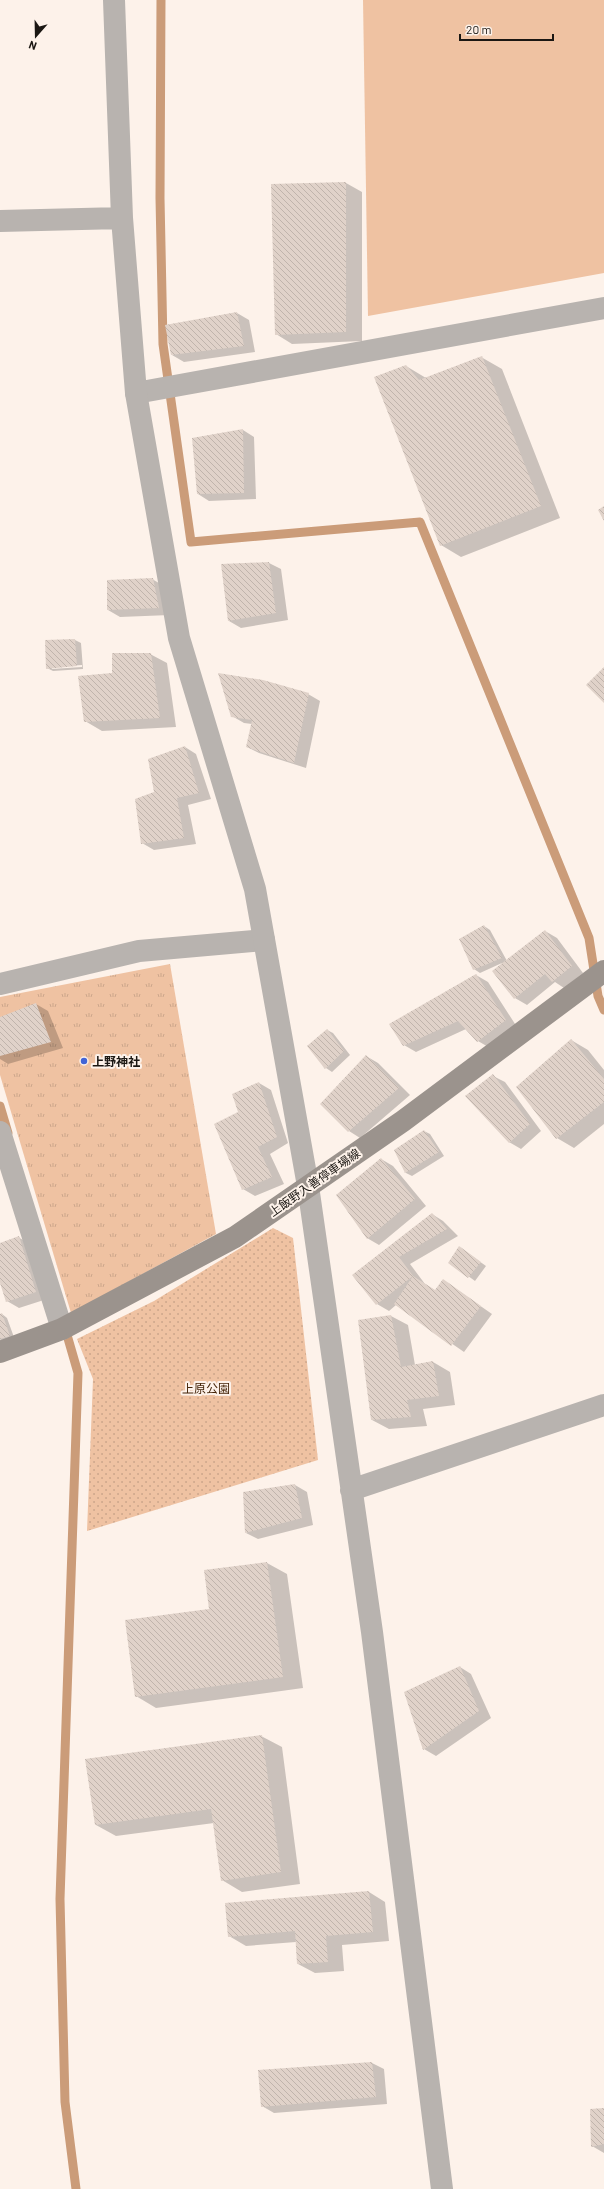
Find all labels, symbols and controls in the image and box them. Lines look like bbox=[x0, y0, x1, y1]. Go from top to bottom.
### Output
north arrow bbox=[16, 16, 56, 56]
scale bar bbox=[460, 16, 553, 42]
text: 20 m bbox=[466, 22, 492, 36]
text: N bbox=[27, 39, 38, 53]
place label: 上野神社 bbox=[92, 1054, 140, 1068]
marker: 上野神社 bbox=[79, 1056, 89, 1066]
street label: 上飯野入善停車場線 bbox=[266, 1145, 362, 1219]
park label: 上原公園 bbox=[182, 1381, 230, 1395]

